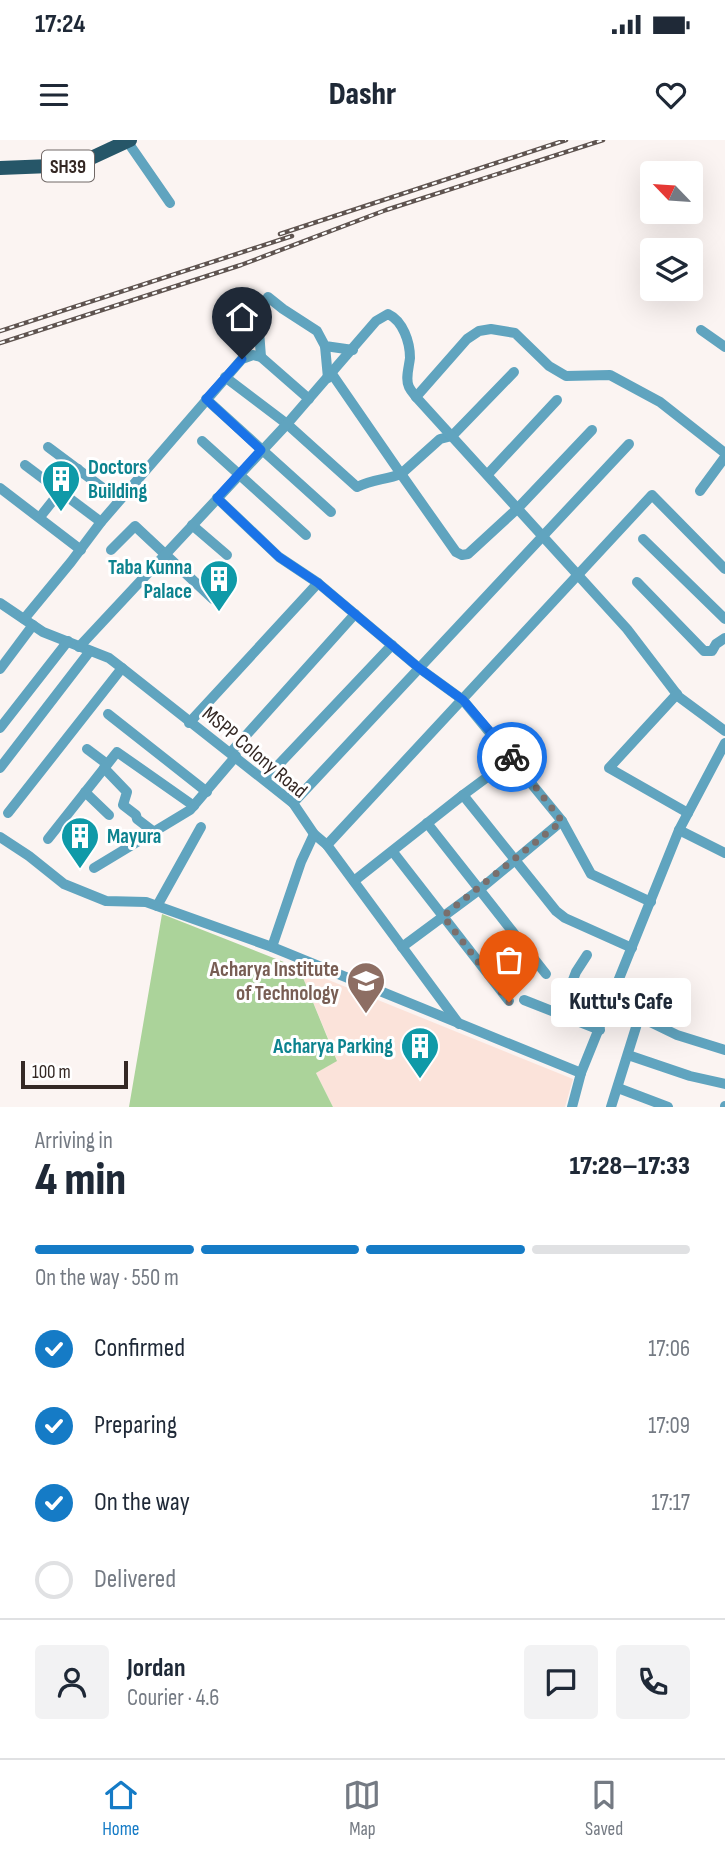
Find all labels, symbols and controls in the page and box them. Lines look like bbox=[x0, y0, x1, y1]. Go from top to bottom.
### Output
text: 17:24 bbox=[35, 9, 85, 40]
text: Dashr bbox=[329, 75, 396, 114]
icon: menu bbox=[35, 76, 73, 114]
icon: heart bbox=[652, 76, 690, 114]
road number: SH39 bbox=[42, 150, 94, 182]
north arrow bbox=[640, 161, 704, 224]
map controls bbox=[640, 161, 703, 301]
button: layers bbox=[640, 238, 703, 301]
pin bbox=[212, 287, 272, 359]
icon: home bbox=[223, 298, 261, 336]
place label: Doctors Building bbox=[88, 455, 147, 504]
building icon: Doctors Building bbox=[40, 458, 82, 513]
place label: Taba Kunna Palace bbox=[108, 555, 192, 604]
building icon: Taba Kunna Palace bbox=[198, 558, 240, 613]
street label: MSPP Colony Road bbox=[197, 701, 312, 803]
courier bbox=[477, 722, 547, 792]
icon: bike bbox=[493, 738, 531, 776]
building icon: Mayura bbox=[59, 815, 101, 870]
place label: Mayura bbox=[107, 824, 161, 849]
pin bbox=[479, 930, 539, 1002]
icon: bag bbox=[490, 941, 528, 979]
place label: Acharya Institute of Technology bbox=[209, 957, 339, 1006]
school or university icon: Acharya Institute of Technology bbox=[345, 960, 387, 1015]
callout: Kuttu's Cafe bbox=[551, 978, 691, 1026]
text: Kuttu's Cafe bbox=[569, 988, 673, 1016]
building icon: Acharya Parking bbox=[399, 1025, 441, 1080]
place label: Acharya Parking bbox=[272, 1034, 393, 1059]
scale bar bbox=[21, 1058, 128, 1090]
text: 100 m bbox=[32, 1061, 71, 1084]
text: Arriving in bbox=[35, 1127, 113, 1155]
text: 17:28–17:33 bbox=[570, 1151, 690, 1182]
text: 4 min bbox=[35, 1153, 126, 1208]
text: On the way · 550 m bbox=[35, 1264, 179, 1292]
icon: check bbox=[35, 1330, 73, 1368]
text: Confirmed bbox=[94, 1333, 185, 1364]
text: 17:06 bbox=[648, 1335, 690, 1363]
icon: check bbox=[35, 1407, 73, 1445]
text: Preparing bbox=[94, 1410, 177, 1441]
text: 17:09 bbox=[648, 1412, 690, 1440]
icon: check bbox=[35, 1484, 73, 1522]
text: On the way bbox=[94, 1487, 190, 1518]
text: 17:17 bbox=[651, 1489, 690, 1517]
text: Delivered bbox=[94, 1564, 176, 1595]
button: person bbox=[35, 1645, 109, 1719]
button: chat bbox=[524, 1645, 598, 1719]
button: phone bbox=[616, 1645, 690, 1719]
text: Jordan bbox=[127, 1653, 185, 1684]
text: Courier · 4.6 bbox=[127, 1684, 219, 1712]
tab: Home bbox=[102, 1776, 140, 1841]
tab: Map bbox=[343, 1776, 381, 1841]
tab: Saved bbox=[585, 1776, 623, 1841]

